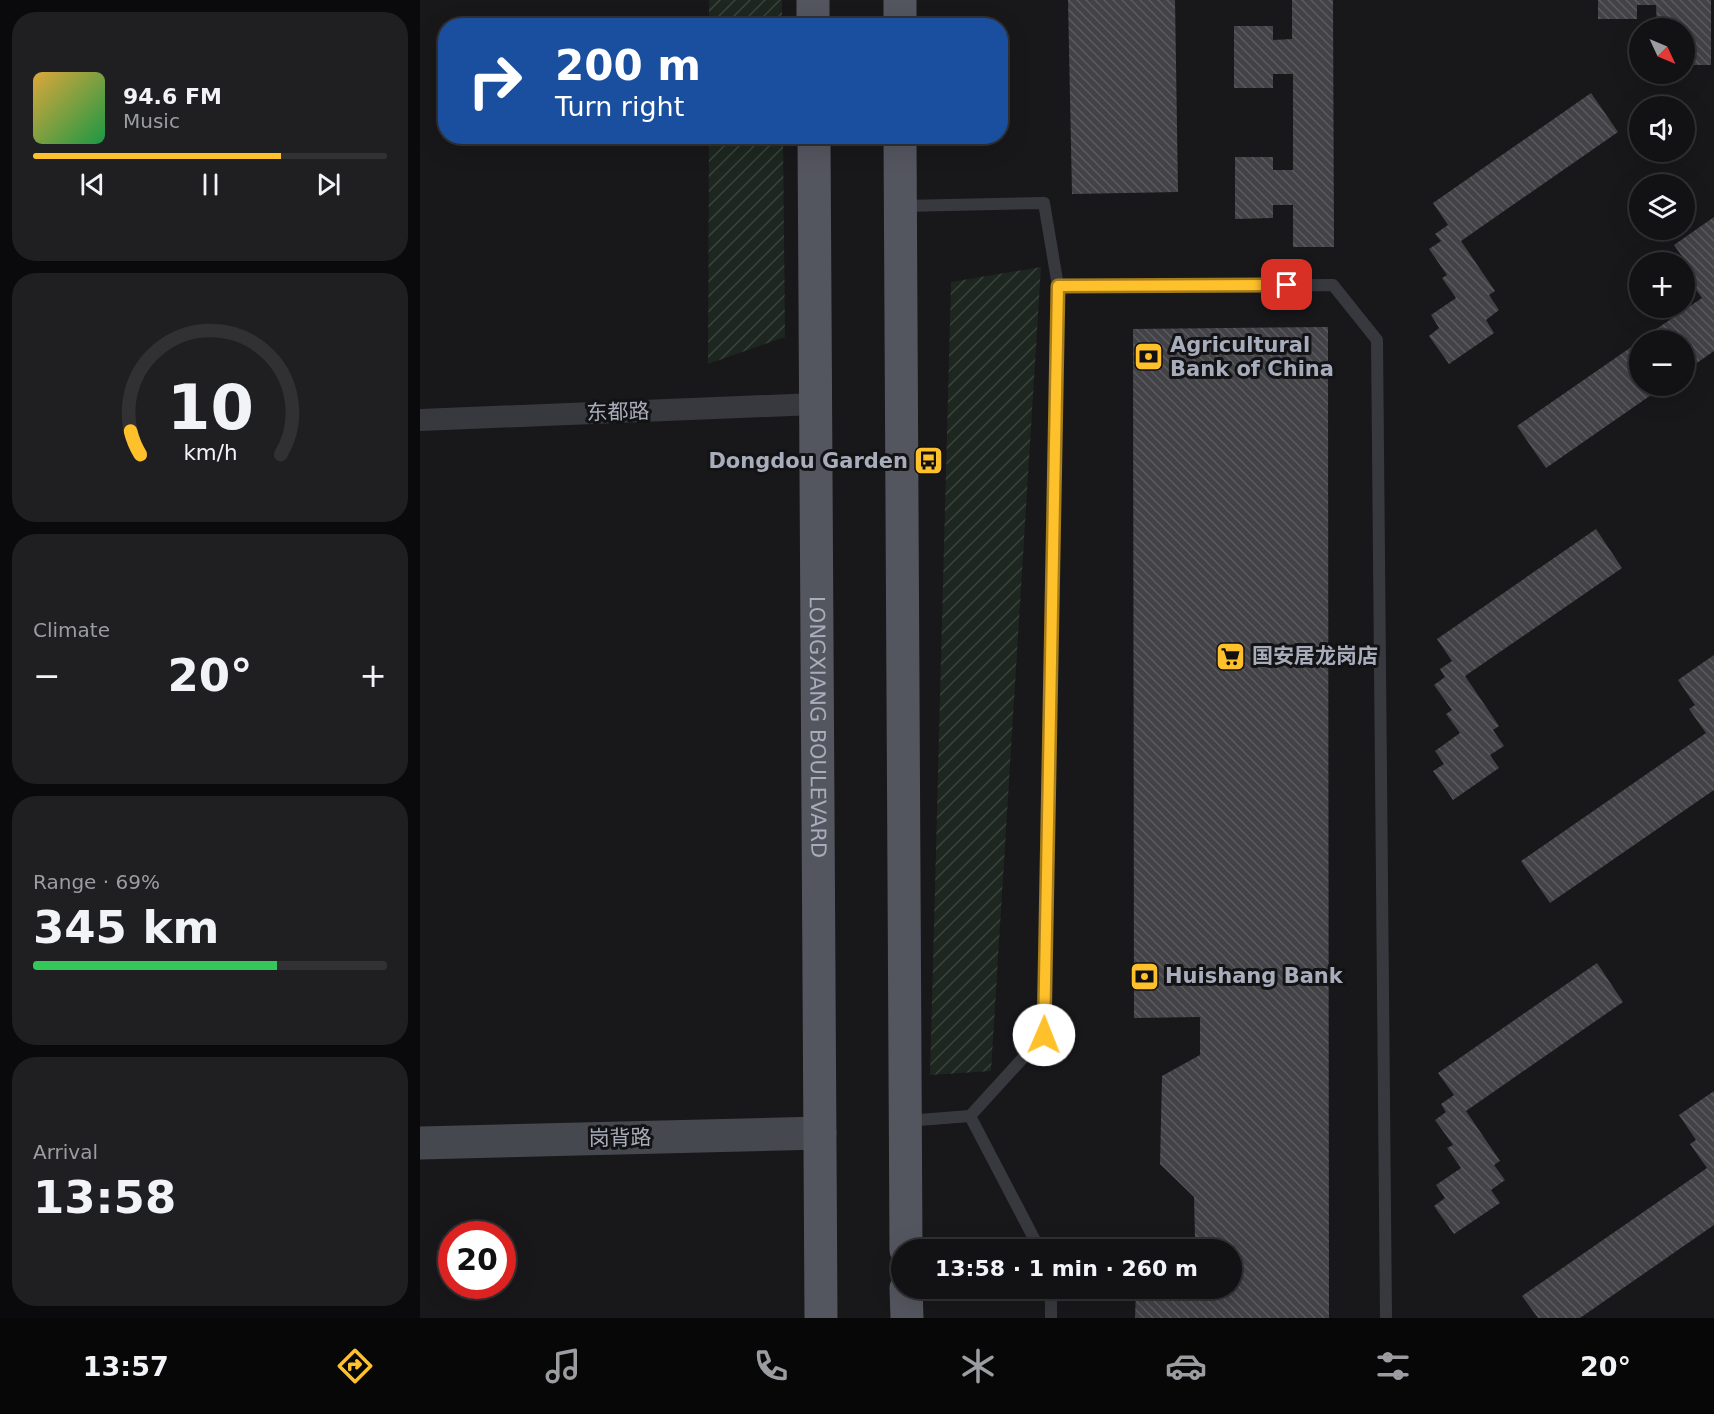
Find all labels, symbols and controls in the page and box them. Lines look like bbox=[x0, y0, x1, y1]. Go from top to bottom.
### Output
north arrow bbox=[1629, 18, 1695, 84]
map controls bbox=[1629, 18, 1695, 396]
text: 200 m bbox=[555, 41, 701, 90]
icon: right bbox=[456, 42, 534, 120]
text: 94.6 FM bbox=[123, 84, 222, 109]
text: Turn right bbox=[555, 91, 684, 122]
button: sound bbox=[1629, 96, 1695, 162]
text: Music bbox=[123, 109, 180, 133]
icon: previous bbox=[76, 168, 109, 201]
icon: pause bbox=[194, 168, 227, 201]
icon: next bbox=[312, 168, 345, 201]
button: layers bbox=[1629, 174, 1695, 240]
button: + bbox=[1629, 252, 1695, 318]
pin bbox=[1261, 259, 1312, 310]
icon: arrive bbox=[1270, 268, 1303, 301]
button: − bbox=[1629, 330, 1695, 396]
place label: Agricultural Bank of China bbox=[1170, 333, 1334, 381]
bank icon: Agricultural Bank of China bbox=[1133, 341, 1165, 373]
text: 10 bbox=[167, 371, 253, 444]
street label: 东都路 bbox=[586, 399, 650, 425]
text: km/h bbox=[183, 440, 237, 465]
bus stop icon: Dongdou Garden bbox=[913, 445, 945, 477]
place label: Dongdou Garden bbox=[708, 449, 908, 473]
street label: LONGXIANG BOULEVARD bbox=[805, 596, 830, 858]
text: Climate bbox=[33, 618, 110, 642]
supermarket icon: 国安居龙岗店 bbox=[1215, 640, 1247, 672]
place label: 国安居龙岗店 bbox=[1252, 644, 1378, 668]
text: 20° bbox=[167, 649, 253, 702]
text: − bbox=[33, 656, 61, 695]
text: + bbox=[359, 656, 387, 695]
text: Range · 69% bbox=[33, 870, 160, 894]
text: 345 km bbox=[33, 901, 219, 954]
bank icon: Huishang Bank bbox=[1128, 960, 1160, 992]
place label: Huishang Bank bbox=[1165, 964, 1344, 988]
position arrow bbox=[1012, 1003, 1076, 1067]
street label: 岗背路 bbox=[588, 1125, 652, 1151]
text: Arrival bbox=[33, 1140, 98, 1164]
text: 13:58 bbox=[33, 1171, 176, 1224]
speed limit sign: 20 bbox=[438, 1221, 516, 1299]
text: 13:58 · 1 min · 260 m bbox=[935, 1256, 1198, 1281]
icon: directions bbox=[334, 1345, 376, 1387]
icon: music bbox=[542, 1345, 584, 1387]
icon: phone bbox=[750, 1345, 792, 1387]
icon: climate bbox=[957, 1345, 999, 1387]
icon: car bbox=[1165, 1345, 1207, 1387]
icon: filters bbox=[1372, 1345, 1414, 1387]
text: 13:57 bbox=[83, 1351, 169, 1382]
text: 20° bbox=[1580, 1351, 1631, 1382]

